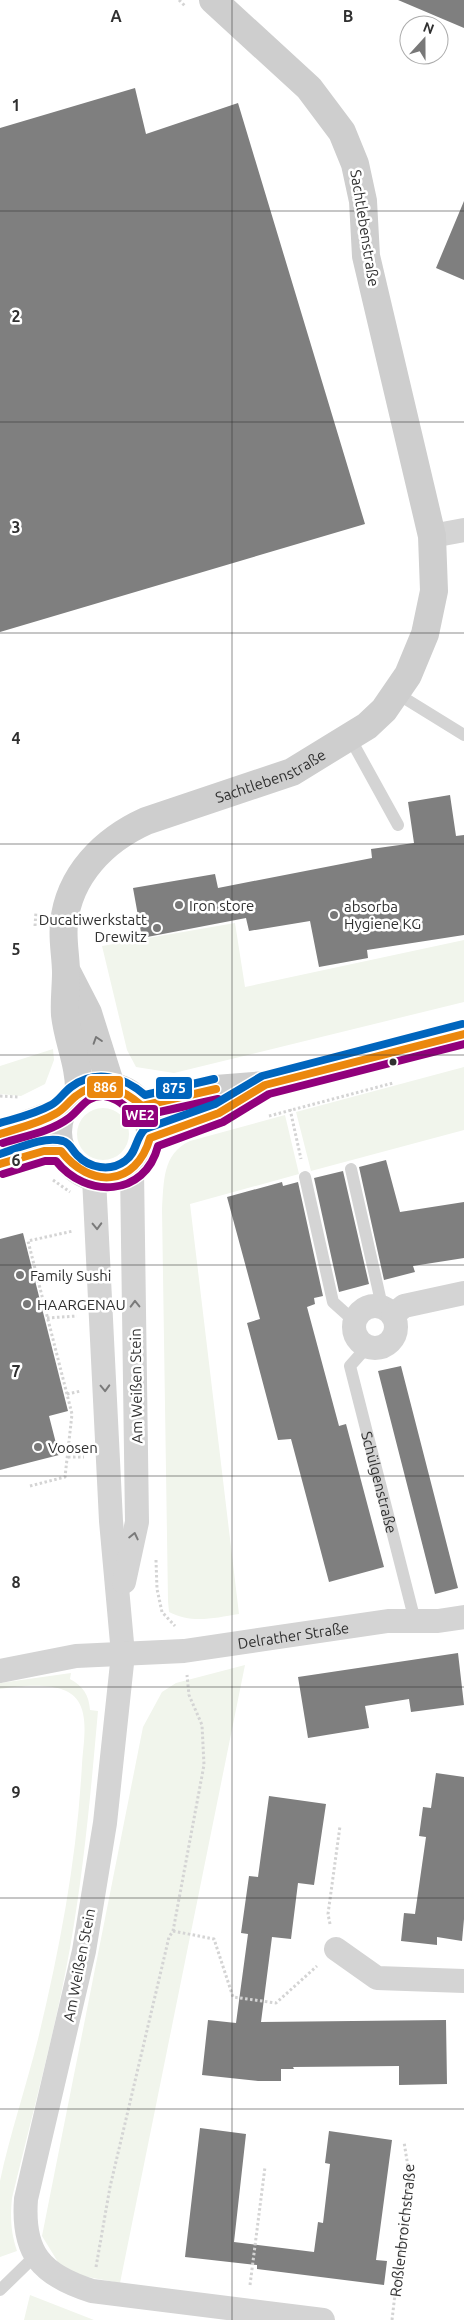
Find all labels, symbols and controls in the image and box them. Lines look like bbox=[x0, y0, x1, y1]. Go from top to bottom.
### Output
text: A bbox=[110, 7, 122, 25]
text: B bbox=[343, 7, 353, 25]
north arrow bbox=[399, 15, 449, 65]
text: N bbox=[421, 19, 436, 37]
text: 1 bbox=[11, 96, 21, 114]
street label: Sachtlebenstraße bbox=[347, 168, 383, 288]
text: 2 bbox=[11, 307, 21, 325]
text: 3 bbox=[11, 518, 21, 536]
text: 4 bbox=[11, 729, 21, 747]
street label: Sachtlebenstraße bbox=[213, 745, 328, 806]
place label: Iron store bbox=[189, 897, 254, 914]
place label: absorba Hygiene KG bbox=[344, 898, 421, 932]
marker: Iron store bbox=[173, 899, 185, 911]
marker: absorba Hygiene KG bbox=[328, 909, 340, 921]
place label: Ducatiwerkstatt Drewitz bbox=[39, 911, 147, 945]
marker: Ducatiwerkstatt Drewitz bbox=[151, 922, 163, 934]
text: 5 bbox=[11, 940, 21, 958]
one-way arrow bbox=[92, 1036, 102, 1045]
unlabelled marker bbox=[388, 1057, 398, 1067]
line badge: 886 bbox=[86, 1075, 124, 1099]
line badge: 875 bbox=[155, 1076, 193, 1100]
text: 886 bbox=[93, 1079, 117, 1095]
text: 875 bbox=[162, 1080, 186, 1096]
line badge: WE2 bbox=[121, 1104, 159, 1128]
text: WE2 bbox=[125, 1107, 155, 1123]
text: 6 bbox=[11, 1151, 21, 1169]
one-way arrow bbox=[92, 1222, 103, 1230]
place label: Family Sushi bbox=[30, 1267, 111, 1284]
marker: Family Sushi bbox=[14, 1269, 26, 1281]
place label: HAARGENAU bbox=[37, 1296, 126, 1313]
marker: HAARGENAU bbox=[21, 1298, 33, 1310]
one-way arrow bbox=[130, 1300, 140, 1308]
street label: Am Weißen Stein bbox=[126, 1328, 146, 1444]
text: 7 bbox=[11, 1362, 21, 1380]
one-way arrow bbox=[100, 1385, 111, 1393]
street label: Schülgenstraße bbox=[358, 1429, 401, 1535]
place label: Voosen bbox=[48, 1439, 98, 1456]
marker: Voosen bbox=[32, 1441, 44, 1453]
one-way arrow bbox=[128, 1532, 139, 1541]
text: 8 bbox=[11, 1573, 21, 1591]
street label: Delrather Straße bbox=[236, 1618, 350, 1652]
text: 9 bbox=[11, 1783, 21, 1801]
street label: Am Weißen Stein bbox=[60, 1907, 98, 2023]
street label: Roßlenbroichstraße bbox=[386, 2163, 418, 2298]

